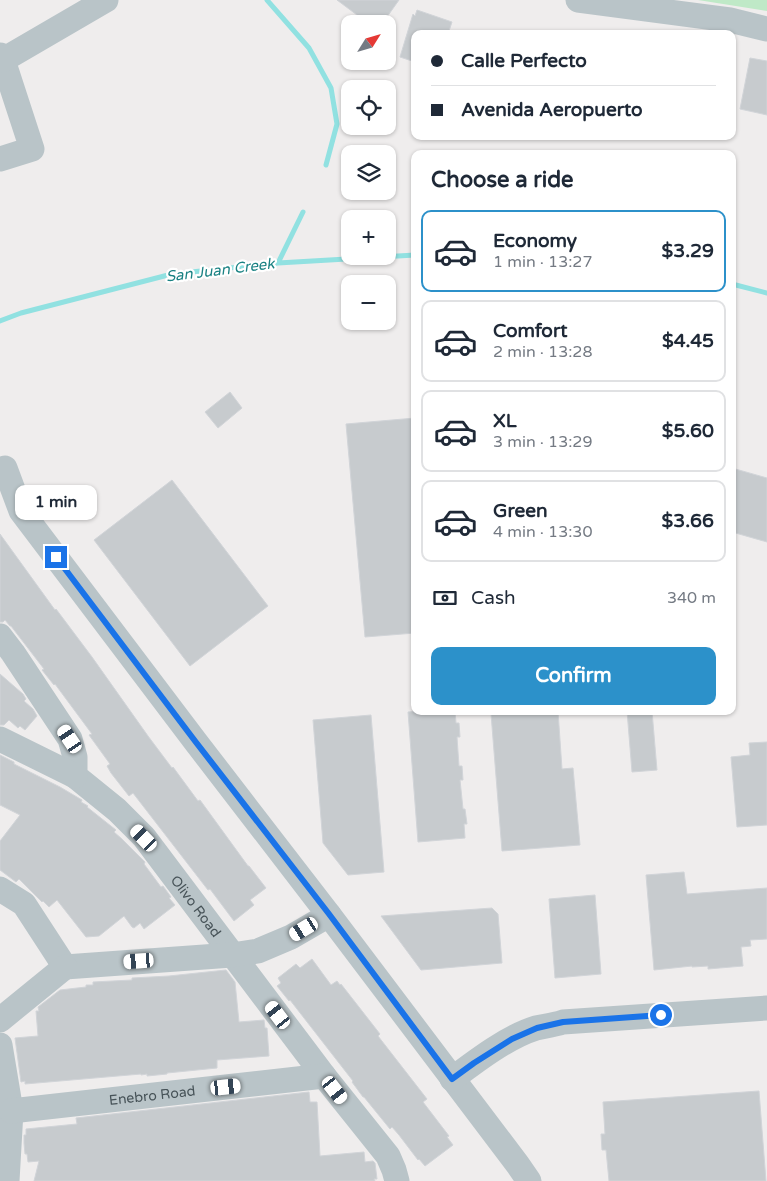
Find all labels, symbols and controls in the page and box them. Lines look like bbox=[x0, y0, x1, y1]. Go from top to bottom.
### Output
north arrow bbox=[341, 15, 396, 70]
map controls bbox=[341, 15, 396, 330]
text: Calle Perfecto bbox=[461, 50, 587, 72]
button: locate bbox=[341, 80, 396, 135]
text: Avenida Aeropuerto bbox=[461, 99, 643, 121]
button: layers bbox=[341, 145, 396, 200]
text: Choose a ride bbox=[431, 167, 574, 193]
button: + bbox=[341, 210, 396, 265]
icon: car bbox=[433, 229, 478, 274]
text: Economy bbox=[493, 230, 577, 252]
text: $3.29 bbox=[662, 240, 714, 262]
text: 1 min · 13:27 bbox=[493, 252, 592, 272]
water label: San Juan Creek bbox=[165, 254, 277, 286]
button: − bbox=[341, 275, 396, 330]
icon: car bbox=[433, 319, 478, 364]
text: Comfort bbox=[493, 320, 567, 342]
text: $4.45 bbox=[662, 330, 714, 352]
text: 2 min · 13:28 bbox=[493, 342, 592, 362]
icon: car bbox=[433, 409, 478, 454]
text: XL bbox=[493, 410, 517, 432]
text: $5.60 bbox=[662, 420, 714, 442]
text: 3 min · 13:29 bbox=[493, 432, 592, 452]
callout: 1 min bbox=[15, 484, 97, 520]
text: 1 min bbox=[35, 492, 77, 512]
icon: car bbox=[433, 499, 478, 544]
text: Green bbox=[493, 500, 547, 522]
text: $3.66 bbox=[662, 510, 714, 532]
text: 4 min · 13:30 bbox=[493, 522, 592, 542]
route end bbox=[45, 546, 67, 568]
icon: cash bbox=[431, 584, 459, 612]
text: Cash bbox=[471, 587, 516, 609]
text: 340 m bbox=[667, 588, 716, 608]
button: Confirm bbox=[431, 647, 716, 705]
car bbox=[55, 722, 84, 756]
car bbox=[128, 822, 159, 854]
street label: Olivo Road bbox=[167, 872, 224, 941]
car bbox=[287, 915, 320, 943]
car bbox=[123, 952, 154, 970]
car bbox=[262, 999, 293, 1031]
route start bbox=[650, 1004, 672, 1026]
car bbox=[319, 1074, 350, 1106]
car bbox=[210, 1078, 241, 1096]
street label: Enebro Road bbox=[108, 1082, 196, 1109]

